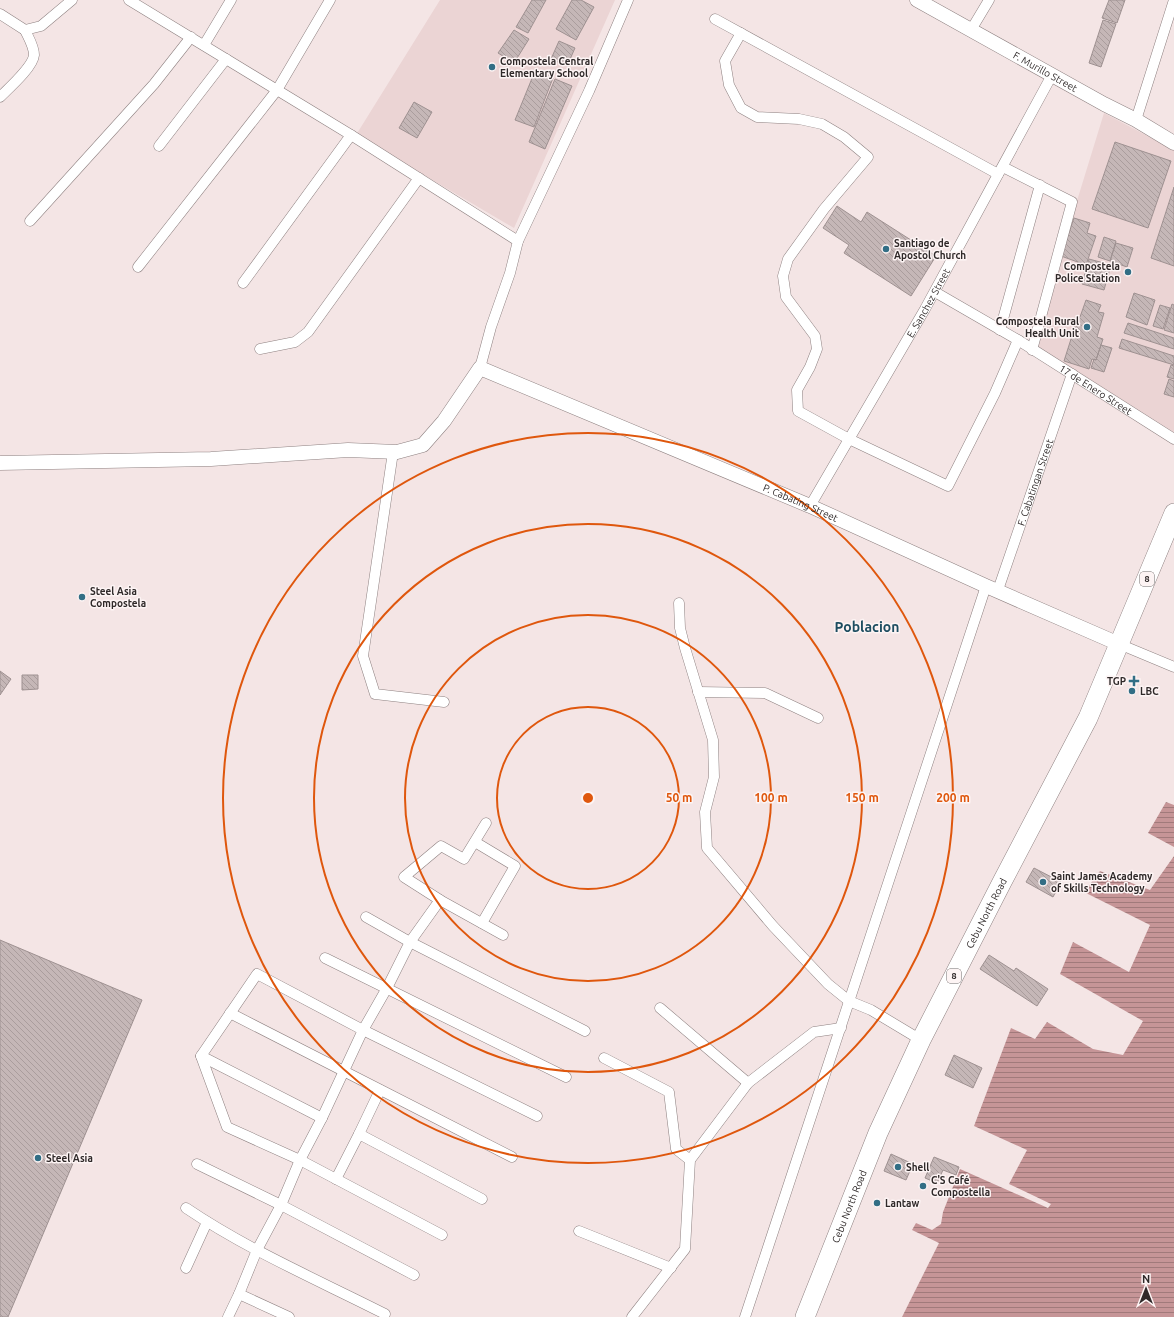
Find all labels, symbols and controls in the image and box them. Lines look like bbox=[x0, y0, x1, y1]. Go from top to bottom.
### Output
street label: F. Murillo Street bbox=[1012, 49, 1079, 94]
place label: Compostela Central Elementary School bbox=[500, 56, 593, 79]
marker: Compostela Central Elementary School bbox=[487, 62, 497, 72]
place label: Santiago de Apostol Church bbox=[894, 238, 966, 261]
marker: Santiago de Apostol Church bbox=[881, 244, 891, 254]
place label: Compostela Police Station bbox=[1055, 261, 1120, 284]
street label: E. Sanchez Street bbox=[904, 266, 952, 339]
marker: Compostela Police Station bbox=[1123, 267, 1133, 277]
place label: Compostela Rural Health Unit bbox=[996, 316, 1080, 339]
marker: Compostela Rural Health Unit bbox=[1082, 322, 1092, 332]
street label: 17 de Enero Street bbox=[1057, 362, 1134, 417]
street label: F. Cabatingan Street bbox=[1015, 437, 1055, 527]
street label: P. Cabating Street bbox=[762, 482, 840, 524]
road number: 8 bbox=[1140, 572, 1154, 586]
place label: Steel Asia Compostela bbox=[90, 586, 146, 609]
marker: Steel Asia Compostela bbox=[77, 592, 87, 602]
district label: Poblacion bbox=[835, 619, 899, 635]
place label: TGP bbox=[1107, 676, 1126, 687]
marker: TGP bbox=[1129, 676, 1139, 686]
marker: LBC bbox=[1127, 686, 1137, 696]
place label: LBC bbox=[1140, 686, 1159, 697]
centre of rings bbox=[581, 791, 595, 805]
text: 50 m bbox=[666, 791, 692, 804]
text: 100 m bbox=[754, 791, 788, 804]
text: 150 m bbox=[845, 791, 879, 804]
text: 200 m bbox=[936, 791, 970, 804]
place label: Saint James Academy of Skills Technology bbox=[1051, 871, 1153, 894]
street label: Cebu North Road bbox=[964, 876, 1009, 950]
marker: Saint James Academy of Skills Technology bbox=[1038, 877, 1048, 887]
road number: 8 bbox=[947, 969, 961, 983]
marker: Steel Asia bbox=[33, 1153, 43, 1163]
place label: Steel Asia bbox=[46, 1153, 93, 1164]
marker: Shell bbox=[893, 1162, 903, 1172]
place label: Shell bbox=[906, 1162, 929, 1173]
street label: Cebu North Road bbox=[830, 1168, 868, 1244]
place label: C'S Café Compostella bbox=[931, 1175, 990, 1198]
marker: C'S Café Compostella bbox=[918, 1181, 928, 1191]
marker: Lantaw bbox=[872, 1198, 882, 1208]
place label: Lantaw bbox=[885, 1198, 919, 1209]
north arrow bbox=[1126, 1269, 1166, 1309]
text: N bbox=[1142, 1273, 1150, 1285]

